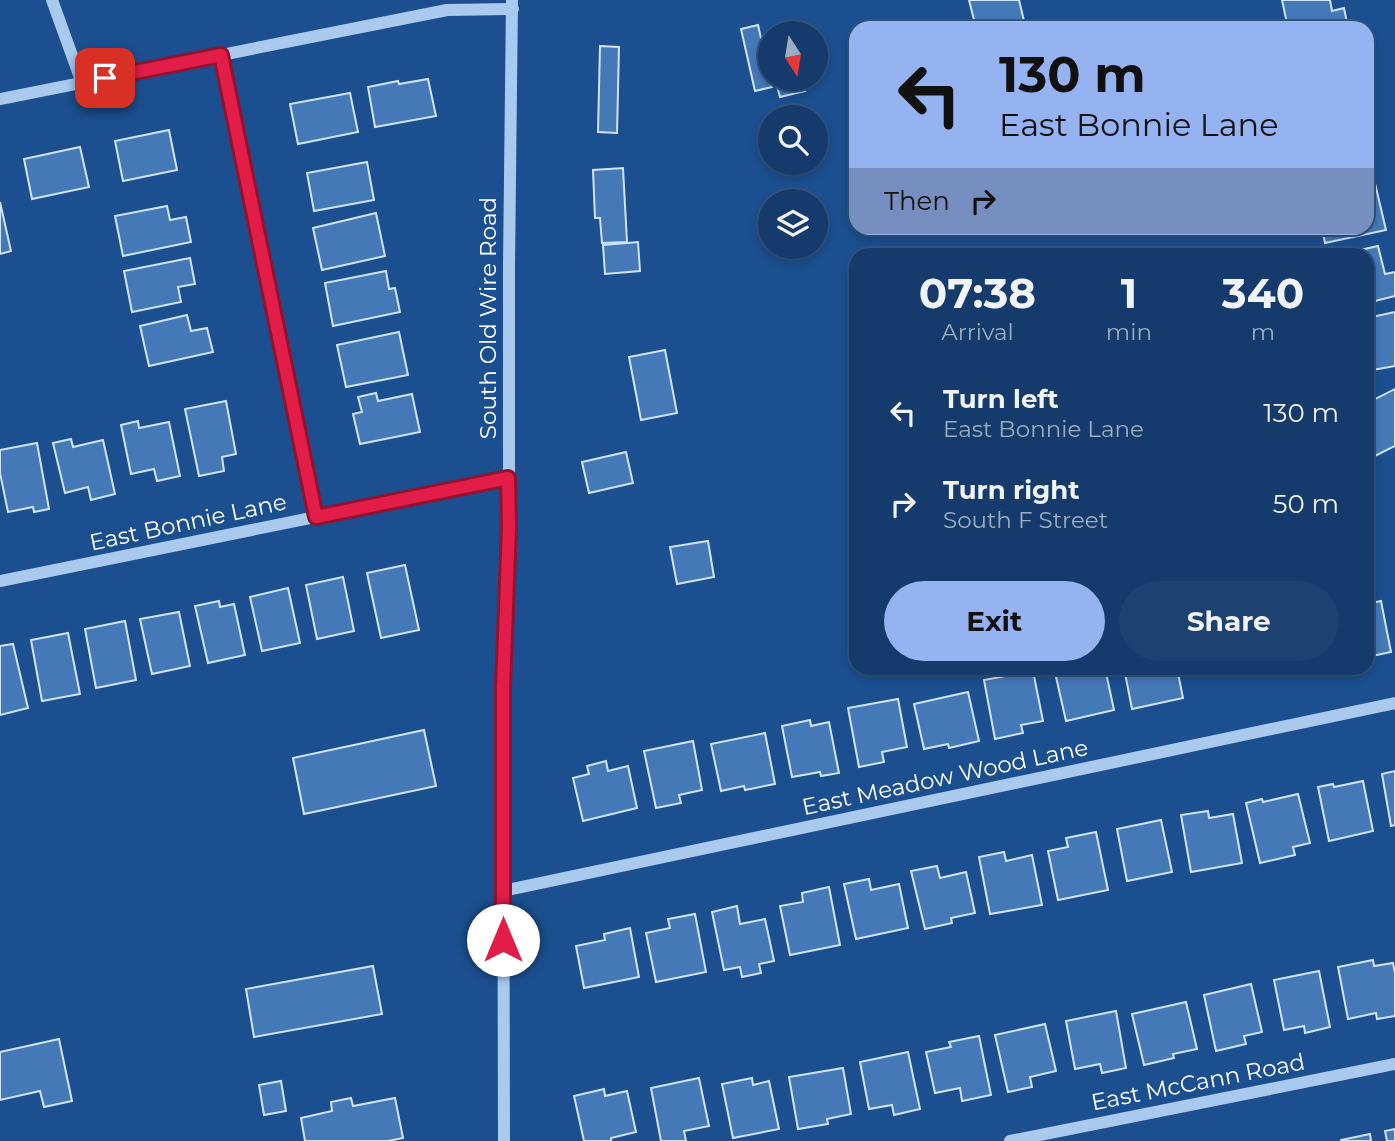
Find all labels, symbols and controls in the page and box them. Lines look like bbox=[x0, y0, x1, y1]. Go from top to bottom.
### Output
north arrow bbox=[758, 21, 828, 91]
map controls bbox=[758, 21, 828, 259]
text: 130 m bbox=[999, 45, 1146, 104]
pin bbox=[75, 48, 135, 108]
icon: left bbox=[884, 49, 975, 140]
icon: arrive bbox=[86, 59, 124, 97]
button: search bbox=[758, 105, 828, 175]
text: East Bonnie Lane bbox=[999, 105, 1279, 144]
icon: right bbox=[964, 182, 1002, 220]
text: Then bbox=[884, 185, 950, 217]
button: layers bbox=[758, 189, 828, 259]
street label: South Old Wire Road bbox=[474, 197, 502, 439]
text: 07:38 bbox=[919, 267, 1036, 319]
text: 1 bbox=[1121, 267, 1137, 319]
text: 340 bbox=[1222, 267, 1304, 319]
text: Arrival bbox=[941, 318, 1014, 346]
text: min bbox=[1106, 318, 1152, 346]
text: m bbox=[1251, 318, 1275, 346]
text: Turn left bbox=[943, 383, 1059, 415]
icon: left bbox=[884, 394, 922, 432]
text: 130 m bbox=[1263, 397, 1339, 429]
text: East Bonnie Lane bbox=[943, 415, 1144, 443]
text: Turn right bbox=[943, 474, 1079, 506]
icon: right bbox=[884, 485, 922, 523]
street label: East Bonnie Lane bbox=[87, 487, 289, 557]
text: 50 m bbox=[1273, 488, 1339, 520]
text: South F Street bbox=[943, 506, 1108, 534]
button: Exit bbox=[884, 581, 1105, 661]
button: Share bbox=[1119, 581, 1339, 661]
street label: East Meadow Wood Lane bbox=[799, 733, 1091, 821]
position arrow bbox=[466, 903, 540, 977]
street label: East McCann Road bbox=[1089, 1048, 1307, 1116]

